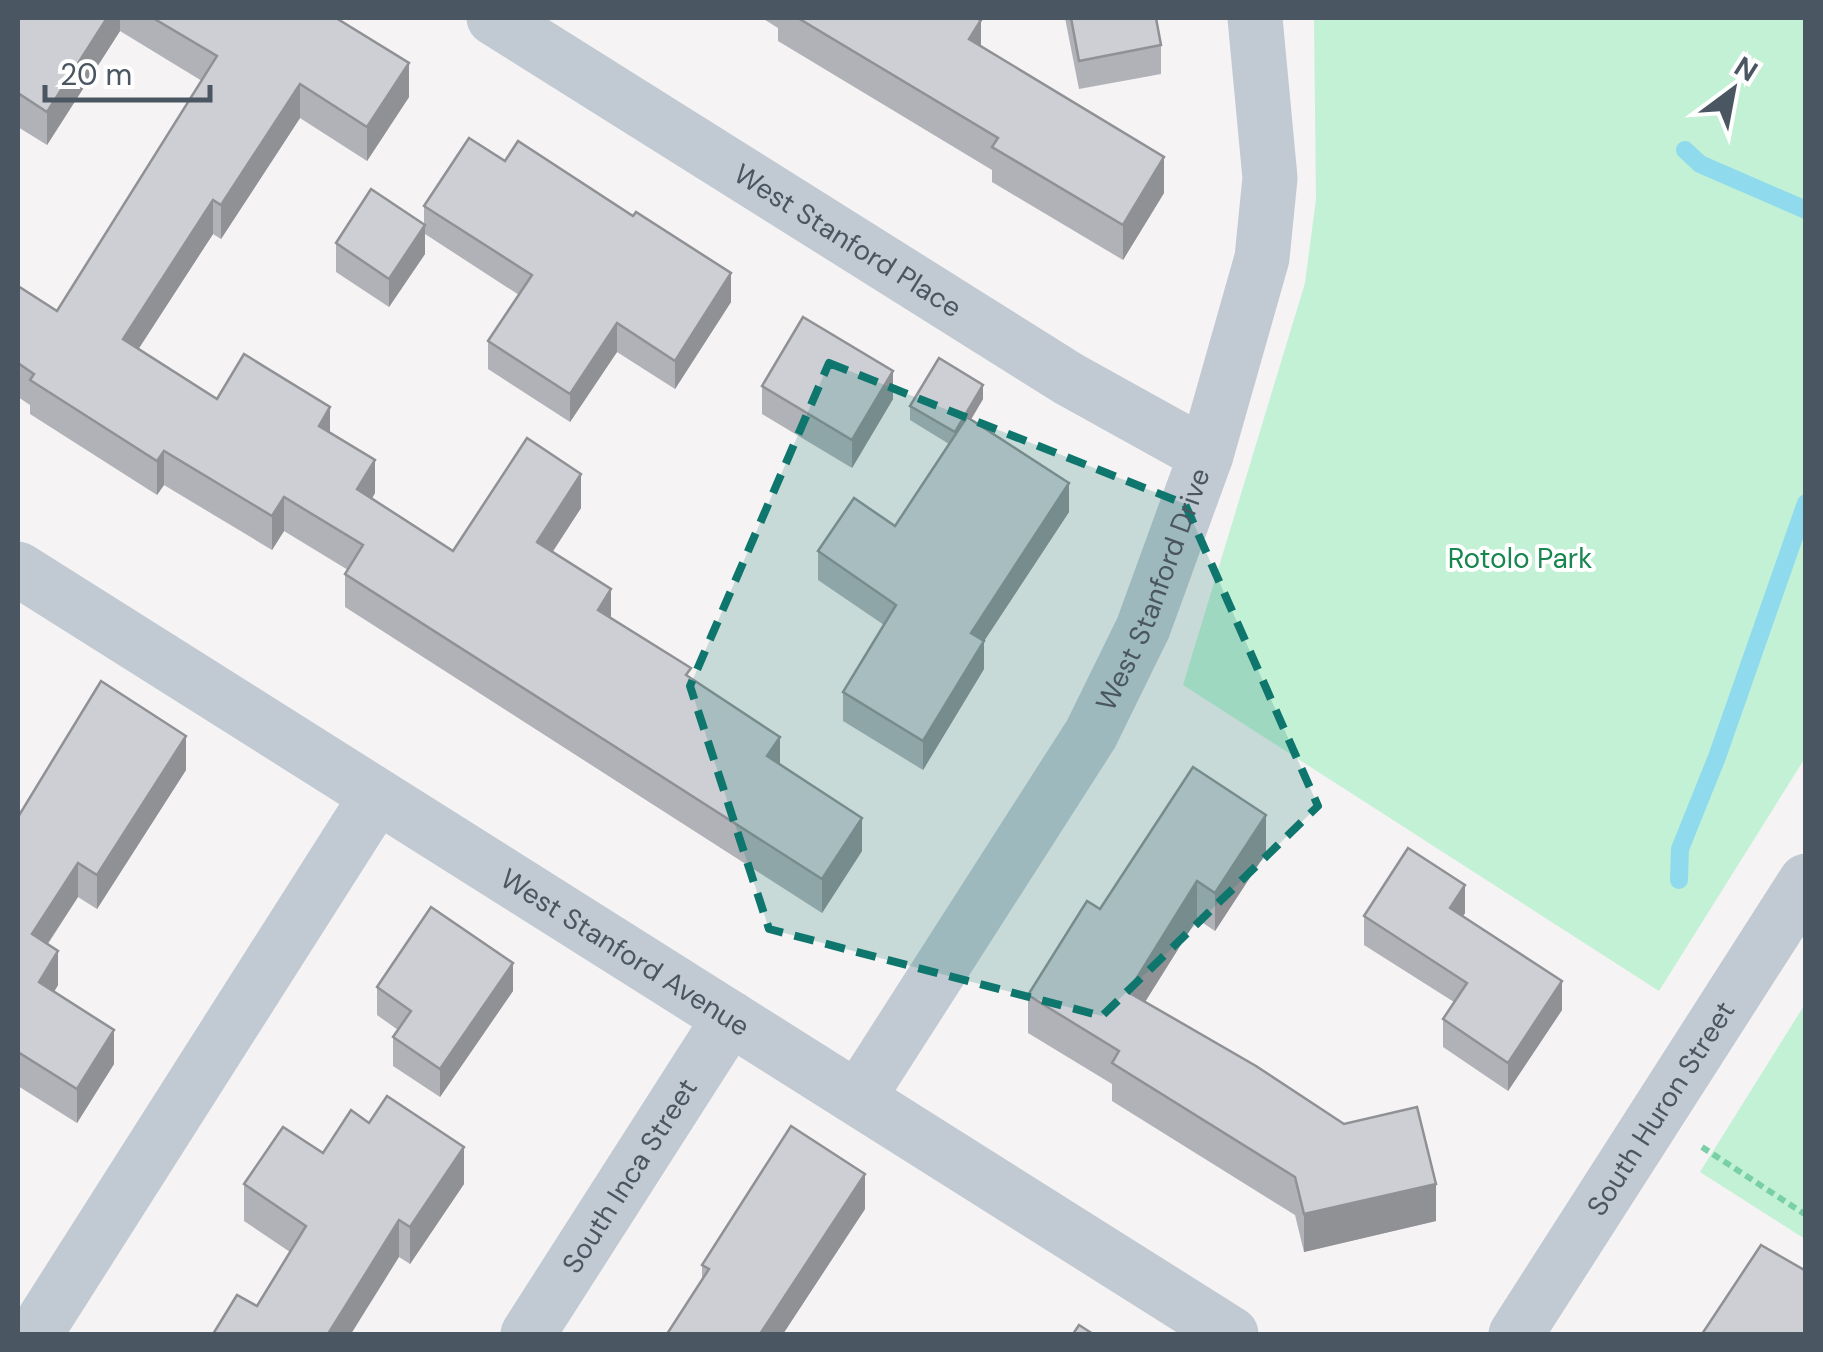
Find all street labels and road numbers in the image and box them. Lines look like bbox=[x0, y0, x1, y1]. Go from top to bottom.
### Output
street label: West Stanford Place bbox=[727, 155, 969, 326]
street label: West Stanford Drive bbox=[1087, 463, 1219, 717]
street label: West Stanford Avenue bbox=[494, 860, 757, 1045]
street label: South Huron Street bbox=[1578, 994, 1743, 1223]
street label: South Inca Street bbox=[554, 1071, 706, 1280]

